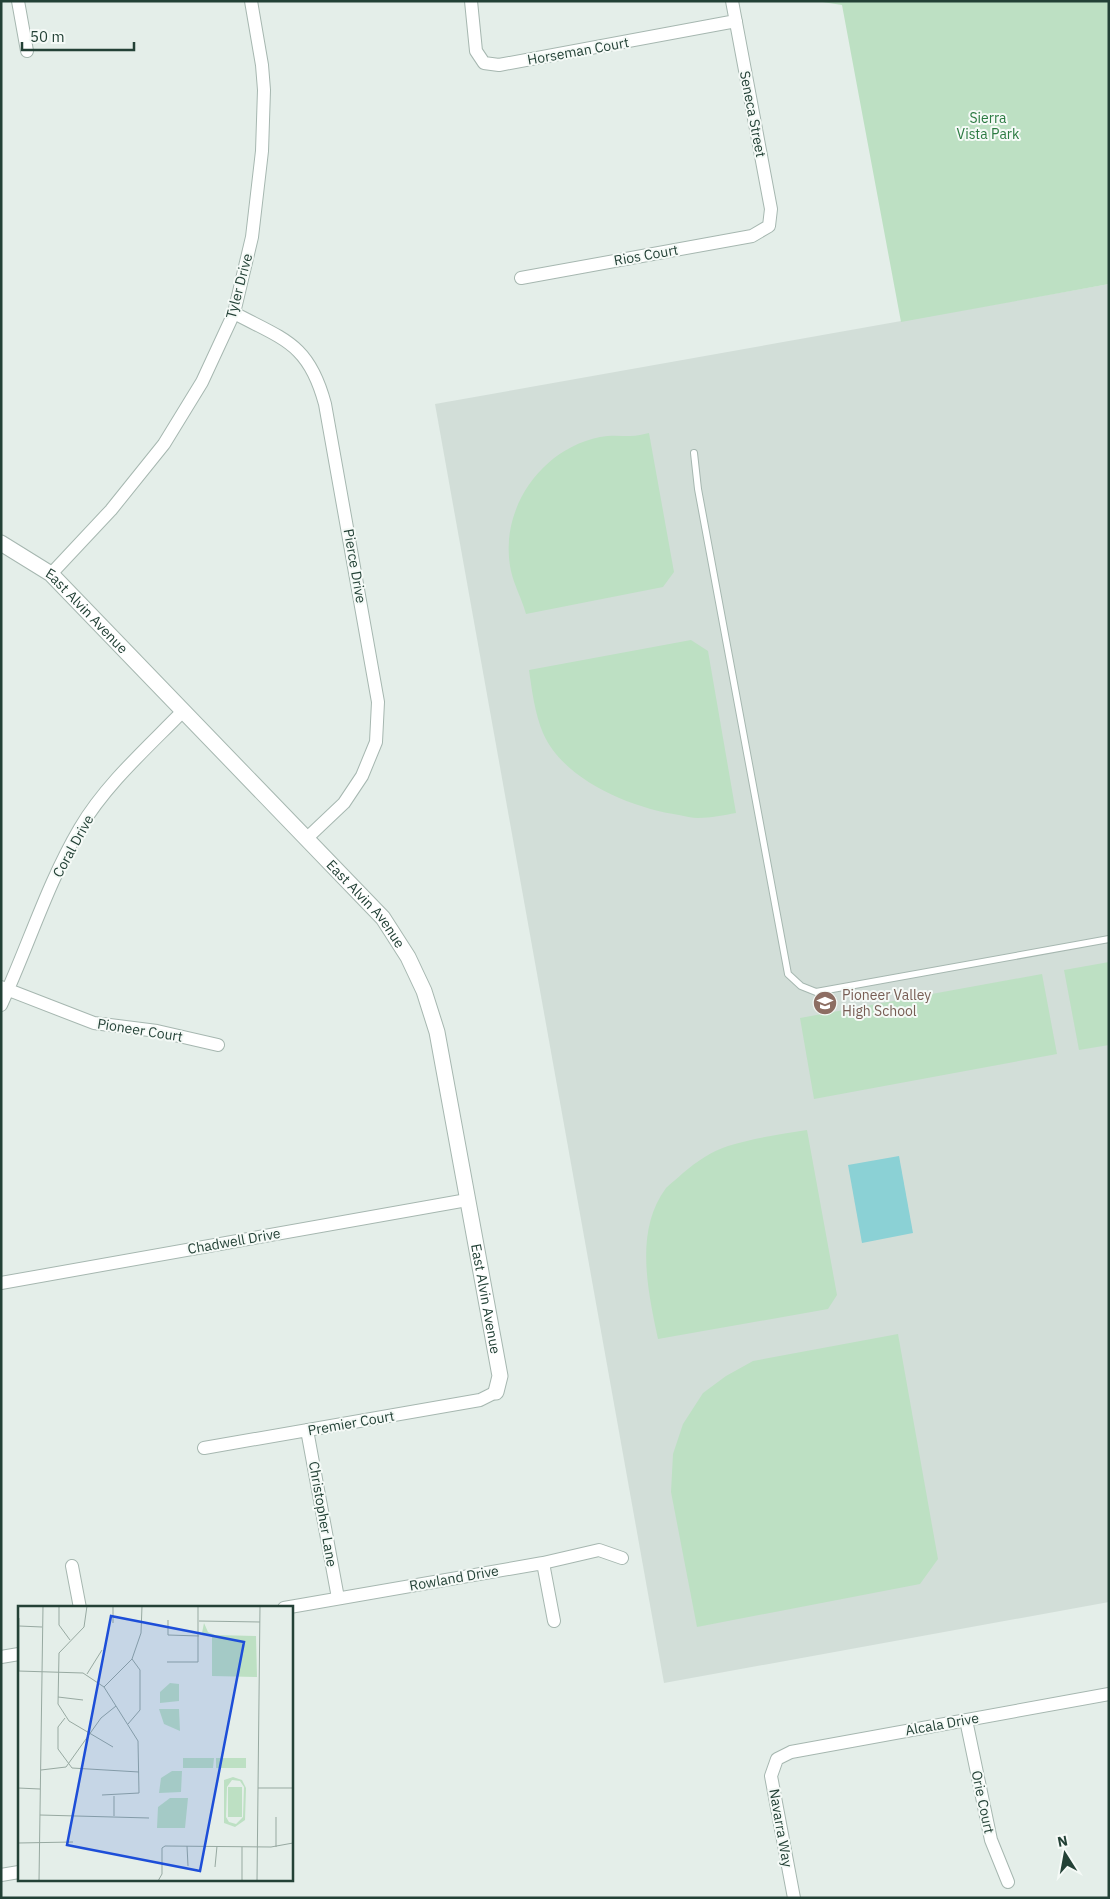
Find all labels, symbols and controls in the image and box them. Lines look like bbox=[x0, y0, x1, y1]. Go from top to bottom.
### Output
scale bar bbox=[22, 20, 135, 52]
text: 50 m bbox=[30, 27, 65, 46]
street label: Horseman Court bbox=[526, 33, 630, 69]
street label: Seneca Street bbox=[736, 69, 770, 159]
park label: Sierra Vista Park bbox=[957, 109, 1020, 143]
street label: Rios Court bbox=[612, 240, 680, 270]
street label: Tyler Drive bbox=[222, 251, 256, 321]
street label: Pierce Drive bbox=[340, 527, 370, 605]
street label: East Alvin Avenue bbox=[42, 564, 132, 657]
street label: Coral Drive bbox=[48, 811, 98, 880]
street label: East Alvin Avenue bbox=[323, 856, 409, 952]
place label: Pioneer Valley High School bbox=[842, 986, 931, 1020]
school or university icon: Pioneer Valley High School bbox=[812, 990, 838, 1016]
street label: Pioneer Court bbox=[96, 1014, 184, 1046]
street label: Chadwell Drive bbox=[186, 1224, 282, 1258]
street label: East Alvin Avenue bbox=[467, 1242, 505, 1356]
street label: Premier Court bbox=[306, 1407, 396, 1439]
street label: Christopher Lane bbox=[305, 1460, 341, 1569]
street label: Rowland Drive bbox=[408, 1561, 500, 1595]
inset map bbox=[18, 1606, 292, 1882]
street label: Alcala Drive bbox=[904, 1709, 980, 1739]
street label: Orie Court bbox=[968, 1769, 998, 1835]
street label: Navarra Way bbox=[765, 1787, 797, 1869]
north arrow bbox=[1040, 1829, 1090, 1879]
text: N bbox=[1056, 1831, 1069, 1851]

